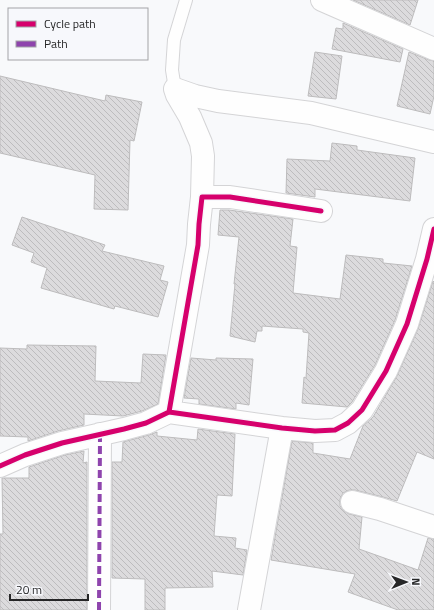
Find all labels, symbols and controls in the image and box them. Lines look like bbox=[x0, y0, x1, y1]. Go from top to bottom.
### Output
legend bbox=[8, 8, 148, 60]
text: Cycle path bbox=[44, 14, 96, 33]
text: Path bbox=[44, 34, 68, 53]
north arrow bbox=[386, 562, 426, 602]
scale bar bbox=[10, 576, 88, 602]
text: N bbox=[408, 578, 424, 586]
text: 20 m bbox=[16, 580, 42, 599]

